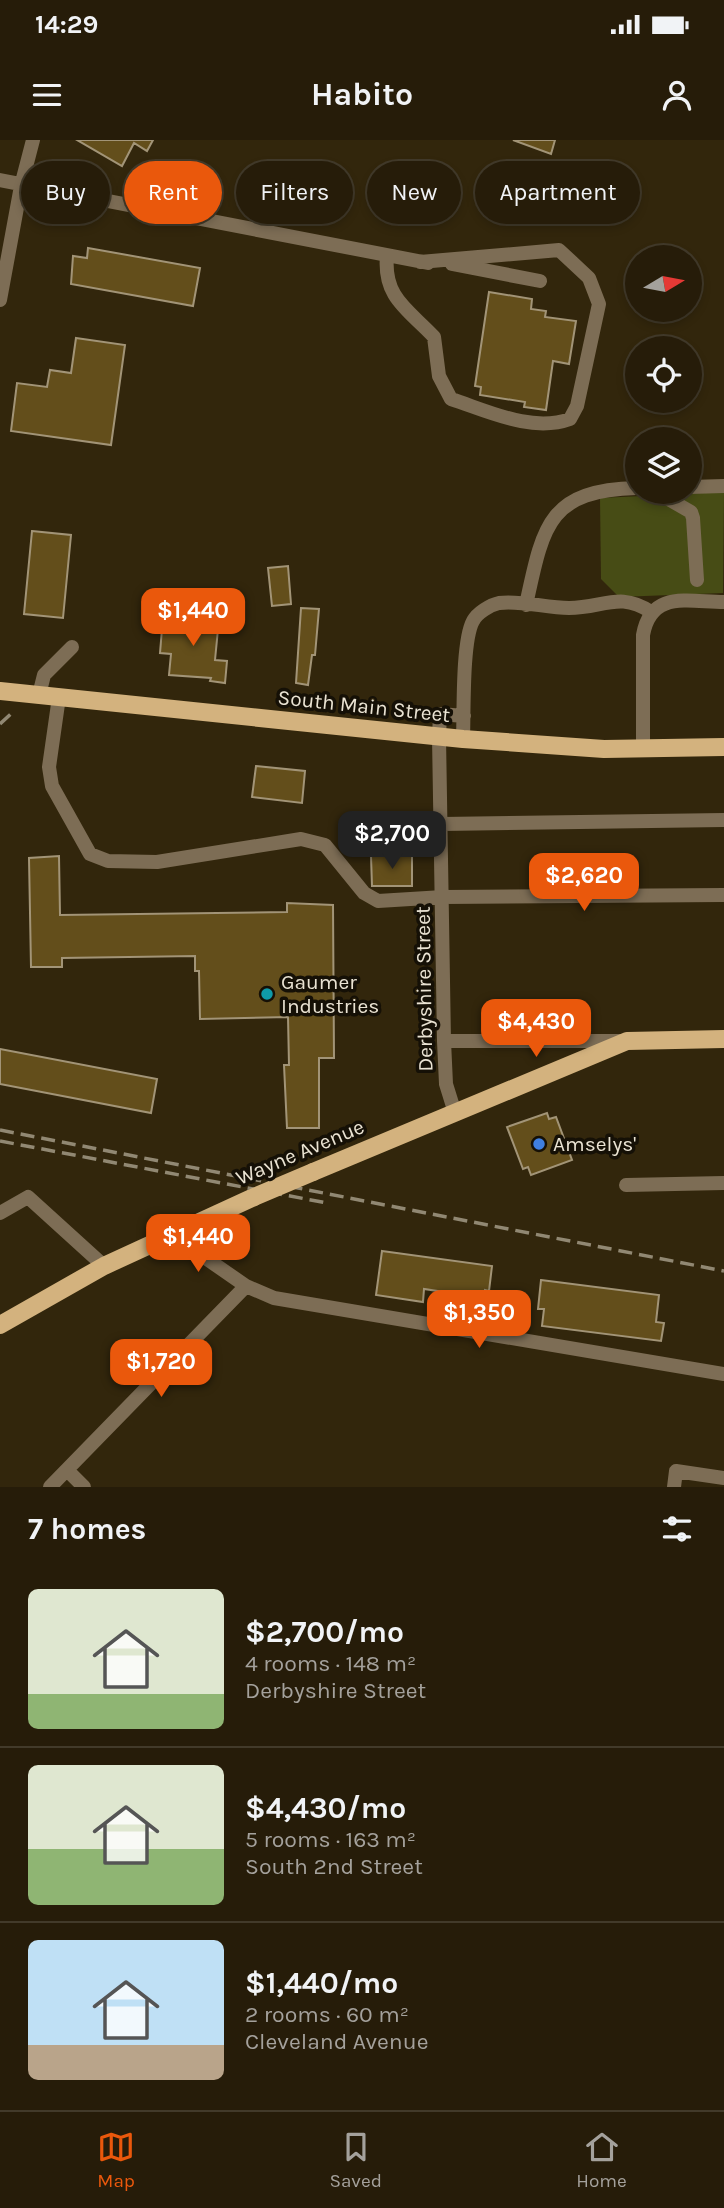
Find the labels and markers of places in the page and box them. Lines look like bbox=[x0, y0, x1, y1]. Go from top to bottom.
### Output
pin: $1,440 bbox=[136, 588, 250, 648]
pin: $2,700 bbox=[335, 812, 449, 871]
pin: $2,620 bbox=[527, 854, 641, 913]
place label: Gaumer Industries bbox=[281, 970, 379, 1018]
marker: Gaumer Industries bbox=[259, 986, 275, 1002]
pin: $4,430 bbox=[479, 1000, 593, 1059]
place label: Amselys' bbox=[553, 1132, 636, 1156]
marker: Amselys' bbox=[531, 1136, 547, 1152]
pin: $1,440 bbox=[141, 1214, 255, 1274]
pin: $1,350 bbox=[422, 1290, 536, 1350]
pin: $1,720 bbox=[104, 1340, 218, 1399]

